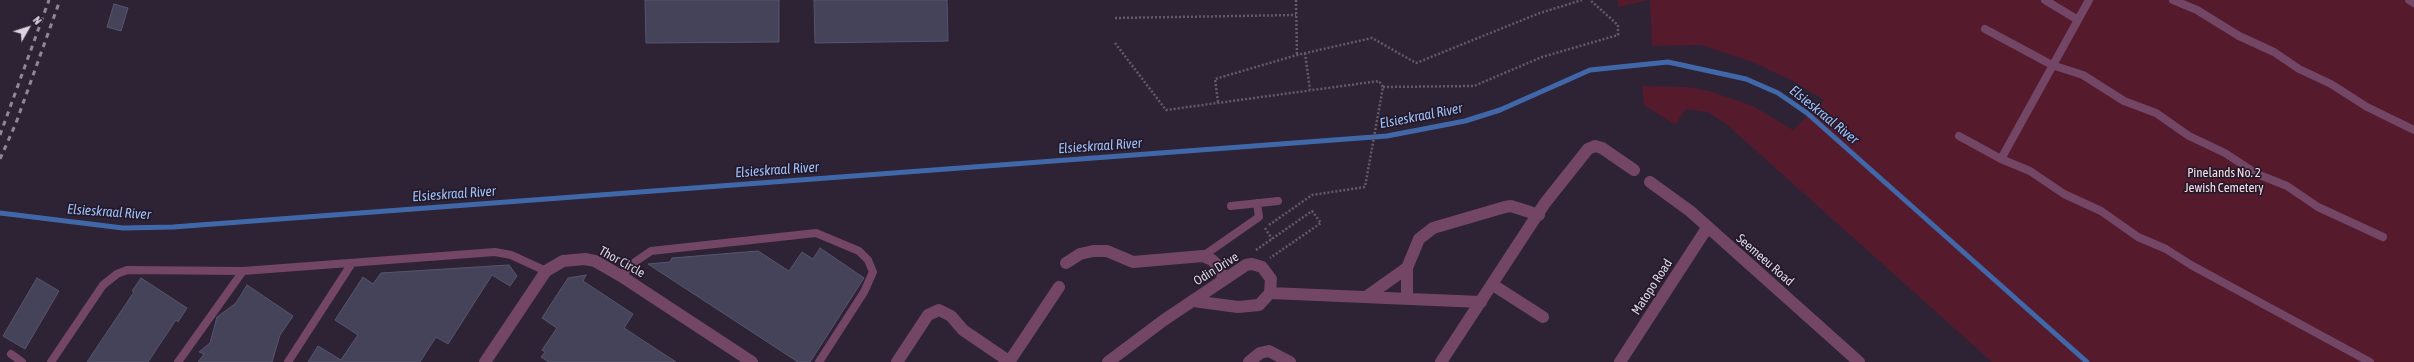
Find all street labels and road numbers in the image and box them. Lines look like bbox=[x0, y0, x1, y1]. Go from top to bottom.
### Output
street label: Seemeeu Road bbox=[1733, 231, 1797, 289]
street label: Thor Circle bbox=[596, 243, 648, 281]
street label: Odin Drive bbox=[1191, 249, 1241, 289]
street label: Matopo Road bbox=[1628, 256, 1676, 318]

